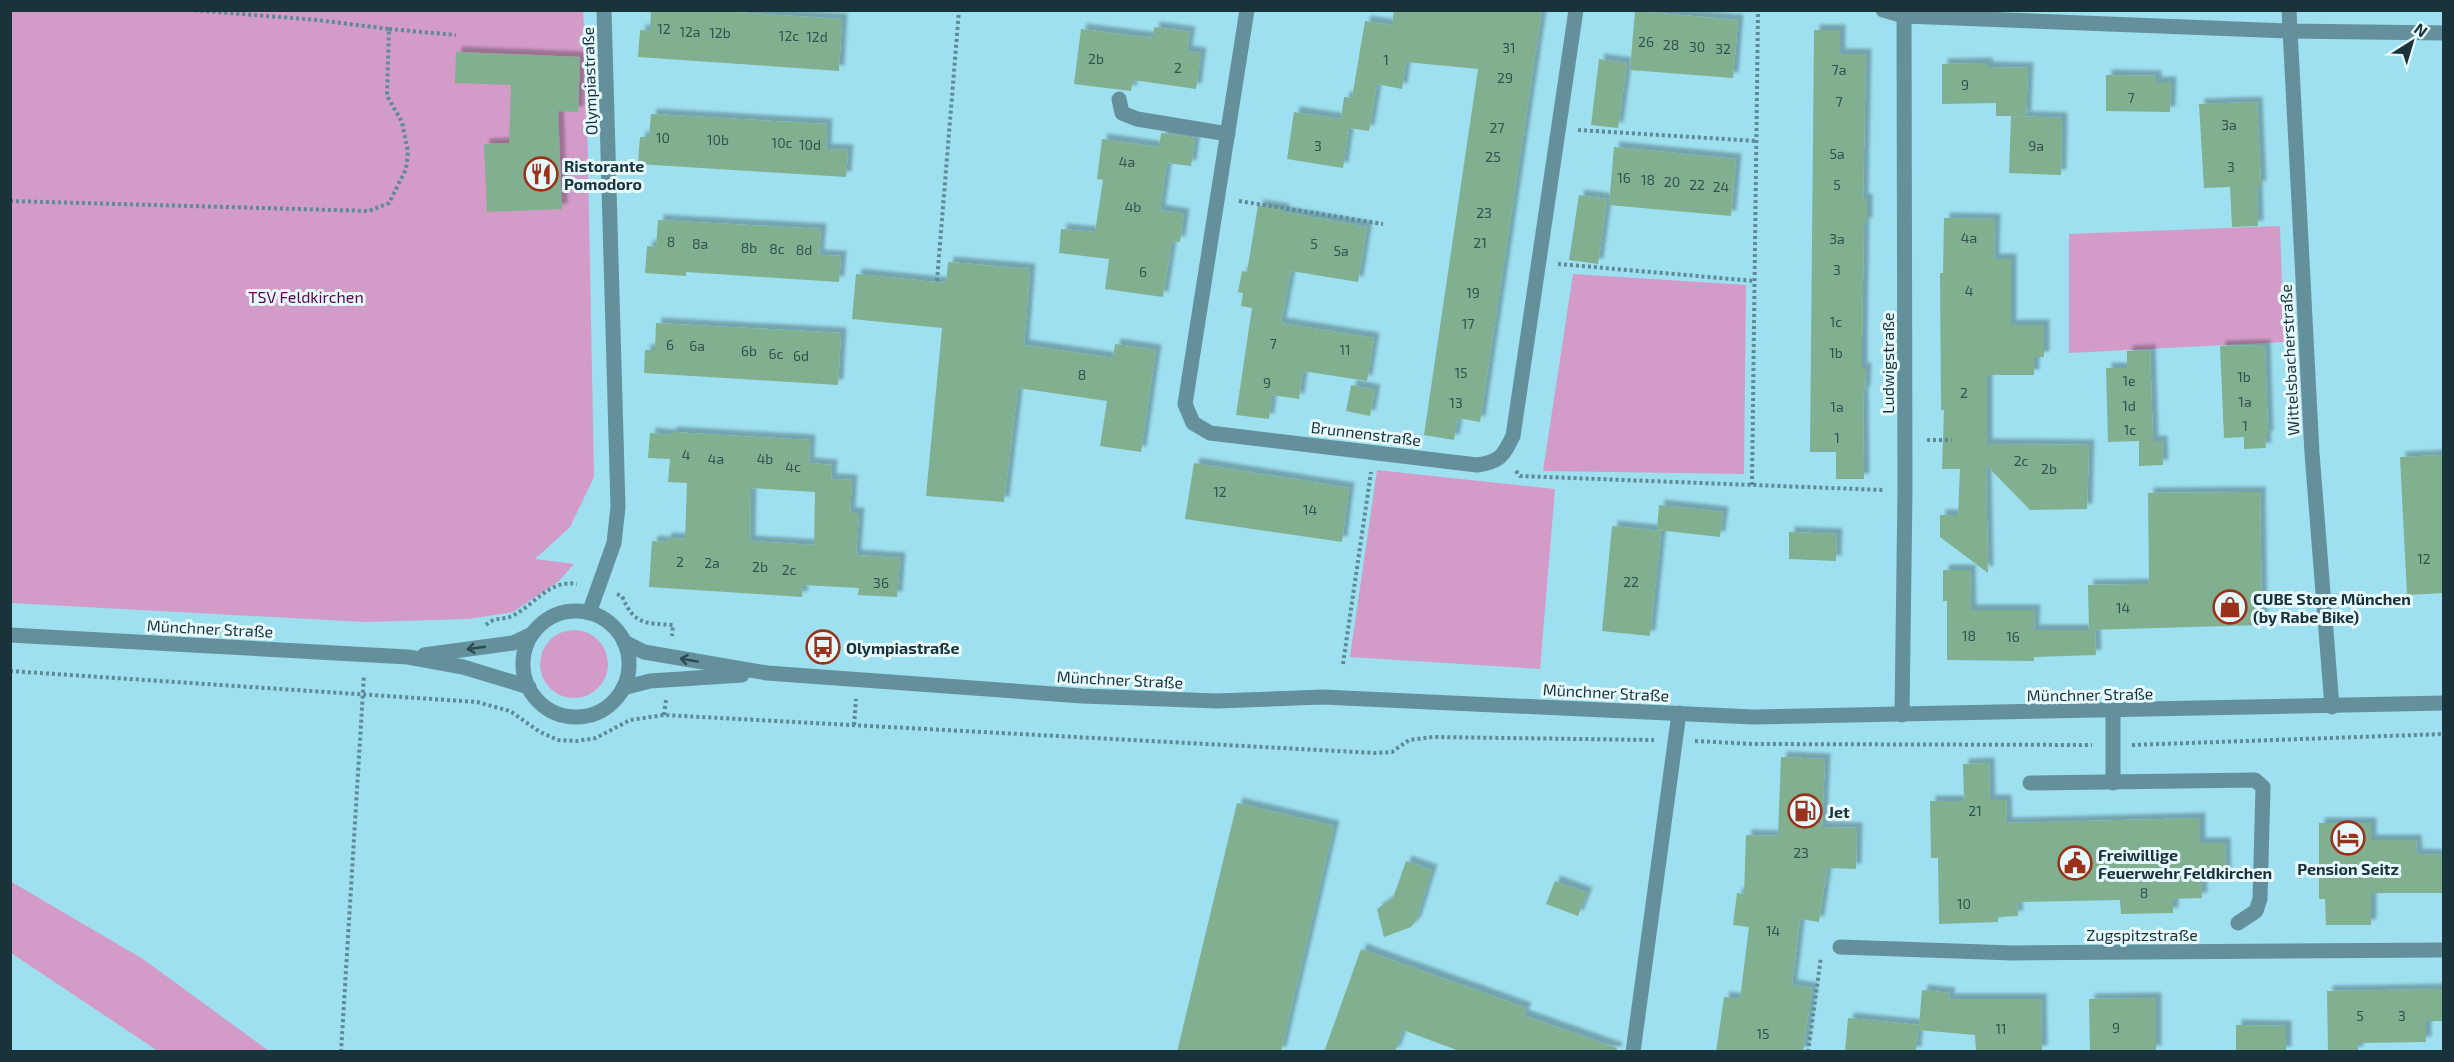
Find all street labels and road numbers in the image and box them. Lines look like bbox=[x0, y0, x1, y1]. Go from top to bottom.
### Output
street label: Olympiastraße bbox=[578, 26, 600, 136]
street label: Wittelsbacherstraße bbox=[2276, 284, 2302, 436]
street label: Ludwigstraße bbox=[1878, 312, 1897, 414]
street label: Brunnenstraße bbox=[1310, 417, 1422, 449]
street label: Münchner Straße bbox=[146, 615, 274, 641]
street label: Münchner Straße bbox=[1056, 666, 1184, 692]
street label: Münchner Straße bbox=[1542, 679, 1670, 705]
street label: Münchner Straße bbox=[2027, 683, 2153, 705]
street label: Zugspitzstraße bbox=[2086, 925, 2198, 944]

